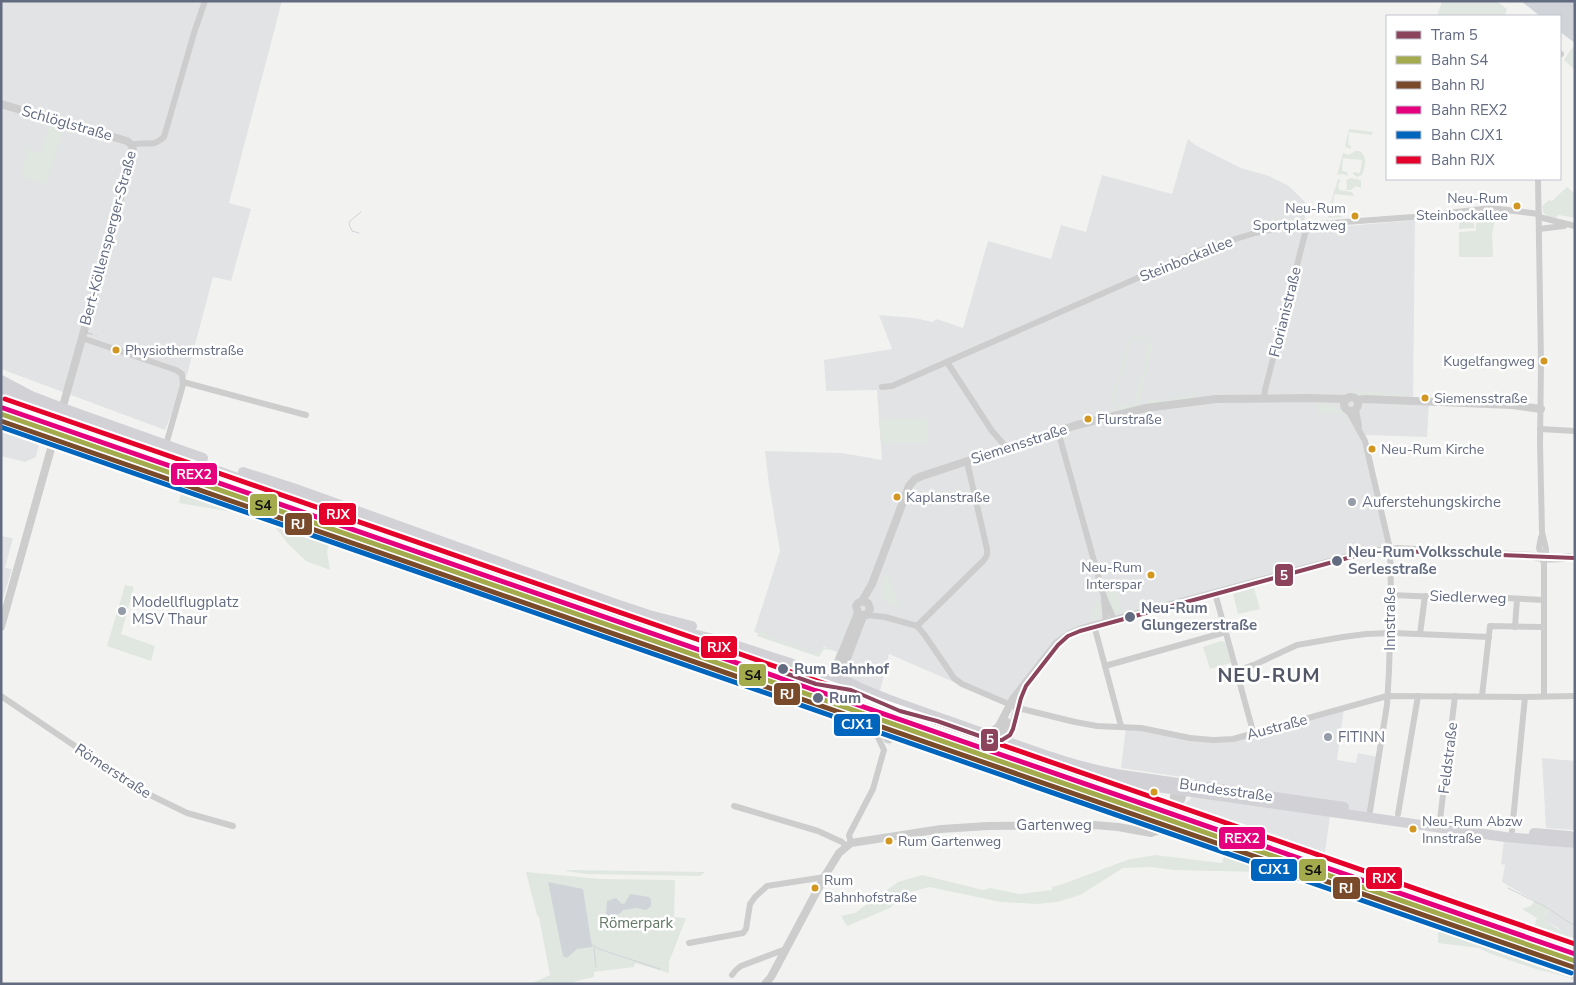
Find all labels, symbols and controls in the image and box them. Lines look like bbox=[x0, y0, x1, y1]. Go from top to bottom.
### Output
legend bbox=[1386, 15, 1561, 180]
text: Tram 5 bbox=[1431, 25, 1478, 45]
text: Bahn S4 bbox=[1431, 50, 1488, 70]
text: Bahn RJ bbox=[1431, 75, 1485, 95]
text: Bahn REX2 bbox=[1431, 100, 1507, 120]
street label: Schlöglstraße bbox=[19, 101, 115, 145]
text: Bahn CJX1 bbox=[1431, 125, 1504, 145]
street label: Bert-Köllensperger-Straße bbox=[75, 148, 141, 328]
text: Bahn RJX bbox=[1431, 150, 1495, 170]
place label: Neu-Rum Steinbockallee bbox=[1416, 189, 1508, 225]
place label: Neu-Rum Sportplatzweg bbox=[1253, 199, 1346, 235]
marker: Neu-Rum Steinbockallee bbox=[1512, 201, 1522, 211]
marker: Neu-Rum Sportplatzweg bbox=[1350, 211, 1360, 221]
street label: Steinbockallee bbox=[1137, 231, 1235, 287]
street label: Florianistraße bbox=[1264, 265, 1306, 359]
place label: Physiothermstraße bbox=[125, 341, 244, 360]
marker: Physiothermstraße bbox=[111, 345, 121, 355]
place label: Kugelfangweg bbox=[1443, 352, 1535, 371]
marker: Kugelfangweg bbox=[1539, 356, 1549, 366]
place label: Siemensstraße bbox=[1434, 389, 1527, 408]
marker: Siemensstraße bbox=[1420, 393, 1430, 403]
place label: Flurstraße bbox=[1097, 410, 1162, 429]
marker: Flurstraße bbox=[1083, 414, 1093, 424]
street label: Siemensstraße bbox=[968, 419, 1070, 469]
place label: Neu-Rum Kirche bbox=[1381, 440, 1484, 459]
marker: Neu-Rum Kirche bbox=[1367, 444, 1377, 454]
line badge: REX2 bbox=[170, 462, 218, 486]
text: REX2 bbox=[176, 465, 212, 484]
place label: Kaplanstraße bbox=[906, 488, 990, 507]
marker: Kaplanstraße bbox=[892, 492, 902, 502]
place label: Auferstehungskirche bbox=[1362, 492, 1501, 512]
line badge: S4 bbox=[249, 493, 278, 517]
text: S4 bbox=[254, 496, 272, 515]
marker: Auferstehungskirche bbox=[1346, 496, 1358, 508]
line badge: RJX bbox=[318, 502, 357, 526]
text: RJX bbox=[326, 505, 351, 524]
line badge: RJ bbox=[284, 512, 313, 536]
text: RJ bbox=[291, 515, 305, 534]
place label: Neu-Rum Volksschule Serlesstraße bbox=[1348, 542, 1502, 579]
marker: Neu-Rum Volksschule Serlesstraße bbox=[1330, 554, 1344, 568]
place label: Neu-Rum Interspar bbox=[1081, 558, 1142, 594]
line badge: 5 bbox=[1274, 563, 1294, 587]
text: 5 bbox=[1280, 566, 1288, 585]
marker: Neu-Rum Interspar bbox=[1146, 570, 1156, 580]
street label: Siedlerweg bbox=[1429, 586, 1507, 608]
street label: Innstraße bbox=[1380, 587, 1400, 651]
place label: Modellflugplatz MSV Thaur bbox=[132, 592, 239, 629]
place label: Neu-Rum Glungezerstraße bbox=[1141, 598, 1257, 635]
marker: Modellflugplatz MSV Thaur bbox=[116, 605, 128, 617]
marker: Neu-Rum Glungezerstraße bbox=[1123, 610, 1137, 624]
line badge: RJX bbox=[700, 635, 738, 659]
text: RJX bbox=[707, 638, 732, 657]
place label: Rum Bahnhof bbox=[794, 659, 890, 679]
marker: Rum Bahnhof bbox=[776, 662, 790, 676]
district label: NEU-RUM bbox=[1217, 662, 1321, 689]
line badge: S4 bbox=[738, 663, 767, 687]
text: S4 bbox=[744, 666, 762, 685]
line badge: RJ bbox=[773, 682, 801, 706]
text: RJ bbox=[780, 685, 794, 704]
place label: Rum bbox=[829, 688, 861, 708]
marker: Rum bbox=[811, 691, 825, 705]
street label: Austraße bbox=[1244, 709, 1310, 745]
line badge: CJX1 bbox=[833, 713, 881, 737]
text: CJX1 bbox=[841, 715, 873, 734]
street label: Feldstraße bbox=[1434, 721, 1462, 795]
place label: FITINN bbox=[1338, 727, 1385, 747]
line badge: 5 bbox=[980, 728, 999, 752]
text: 5 bbox=[986, 730, 994, 749]
marker: FITINN bbox=[1322, 731, 1334, 743]
street label: Römerstraße bbox=[71, 739, 155, 803]
street label: Bundesstraße bbox=[1178, 774, 1274, 806]
unlabelled marker bbox=[1149, 787, 1159, 797]
place label: Neu-Rum Abzw Innstraße bbox=[1422, 812, 1523, 848]
street label: Gartenweg bbox=[1016, 815, 1092, 835]
marker: Neu-Rum Abzw Innstraße bbox=[1408, 824, 1418, 834]
line badge: REX2 bbox=[1218, 826, 1266, 850]
text: REX2 bbox=[1224, 829, 1260, 848]
place label: Rum Gartenweg bbox=[898, 832, 1001, 851]
marker: Rum Gartenweg bbox=[884, 836, 894, 846]
line badge: CJX1 bbox=[1250, 858, 1298, 882]
line badge: S4 bbox=[1298, 858, 1327, 882]
text: CJX1 bbox=[1258, 860, 1290, 879]
text: S4 bbox=[1304, 861, 1322, 880]
line badge: RJX bbox=[1365, 866, 1403, 890]
text: RJX bbox=[1372, 869, 1397, 888]
place label: Rum Bahnhofstraße bbox=[824, 871, 917, 907]
line badge: RJ bbox=[1332, 876, 1361, 900]
text: RJ bbox=[1339, 879, 1353, 898]
marker: Rum Bahnhofstraße bbox=[810, 883, 820, 893]
park label: Römerpark bbox=[599, 913, 673, 933]

